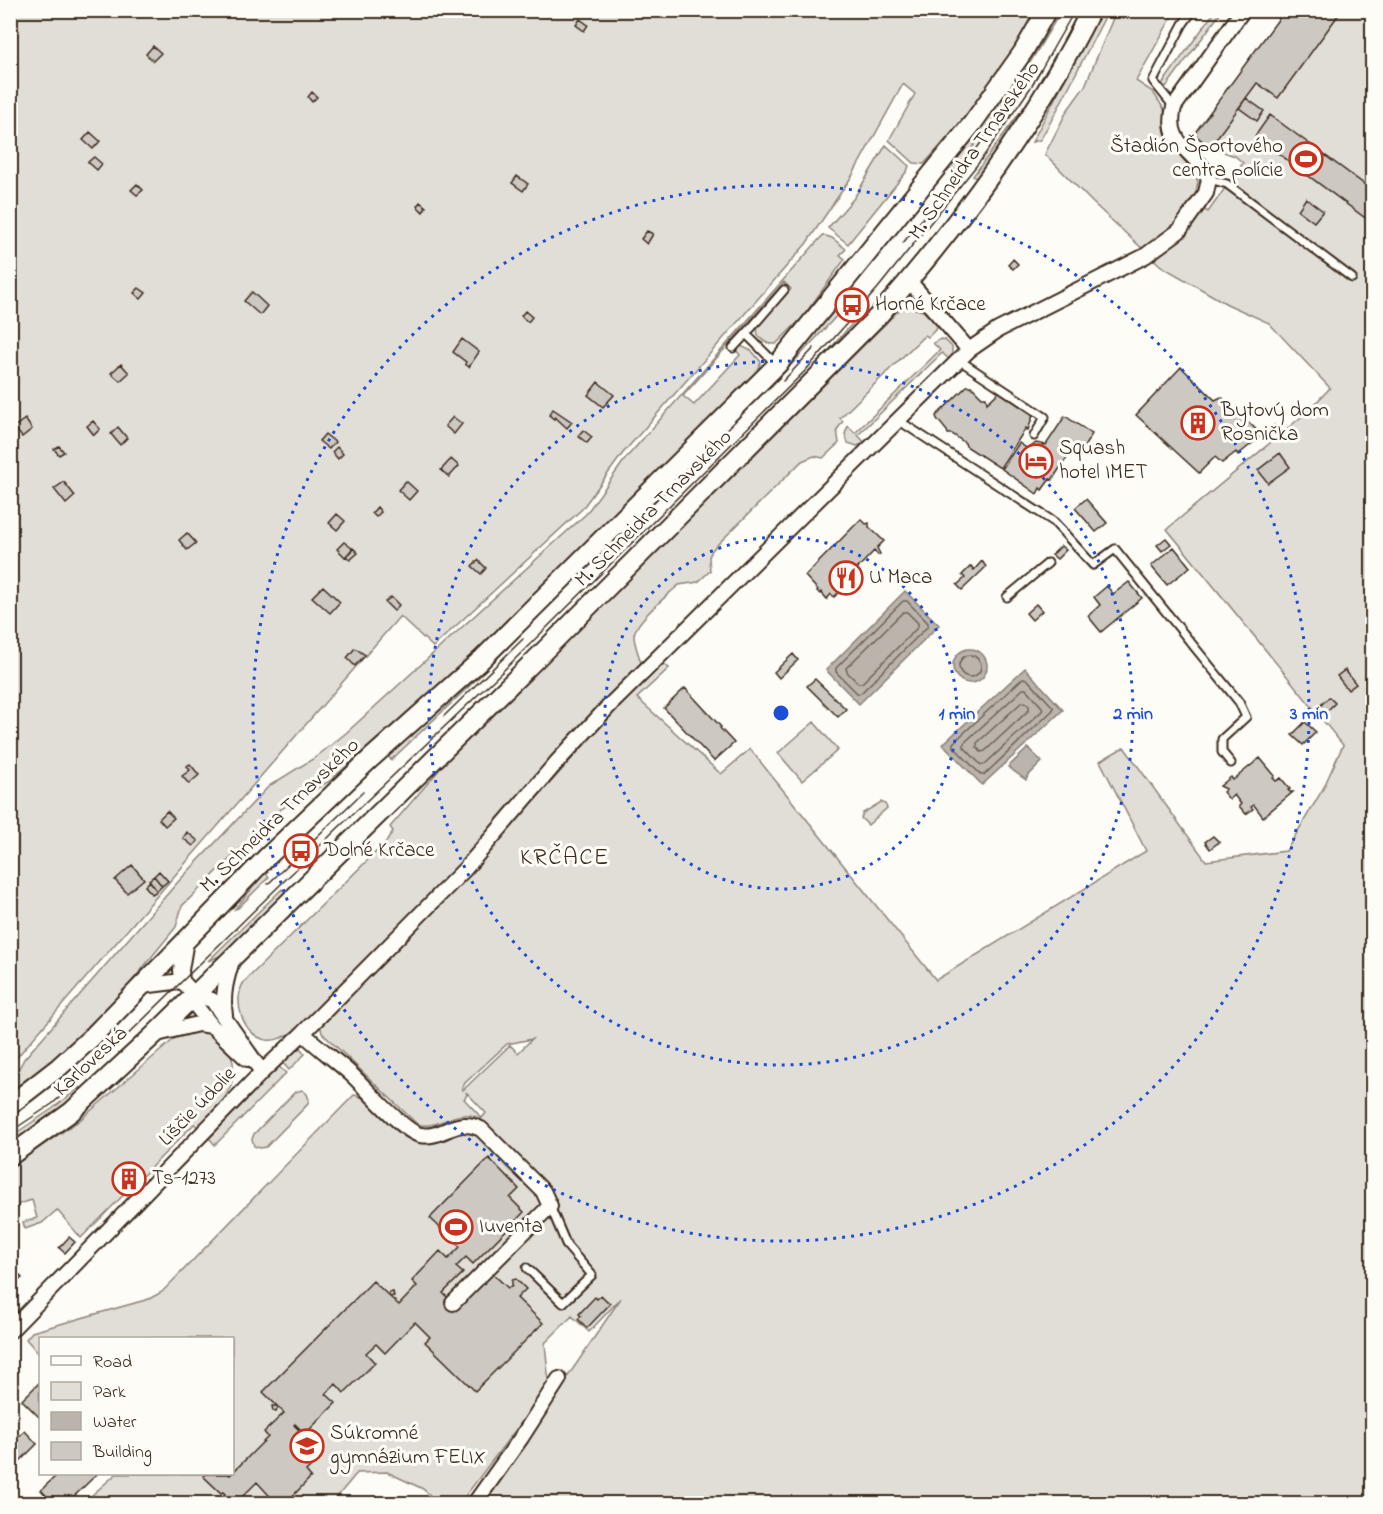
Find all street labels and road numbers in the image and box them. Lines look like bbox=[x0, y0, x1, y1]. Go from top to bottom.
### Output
street label: M. Schneidra Trnavského bbox=[902, 55, 1048, 246]
street label: M. Schneidra Trnavského bbox=[568, 423, 740, 595]
street label: M. Schneidra Trnavského bbox=[193, 732, 367, 900]
street label: Karloveská bbox=[47, 1020, 135, 1104]
street label: Líščie údolie bbox=[152, 1060, 244, 1154]

